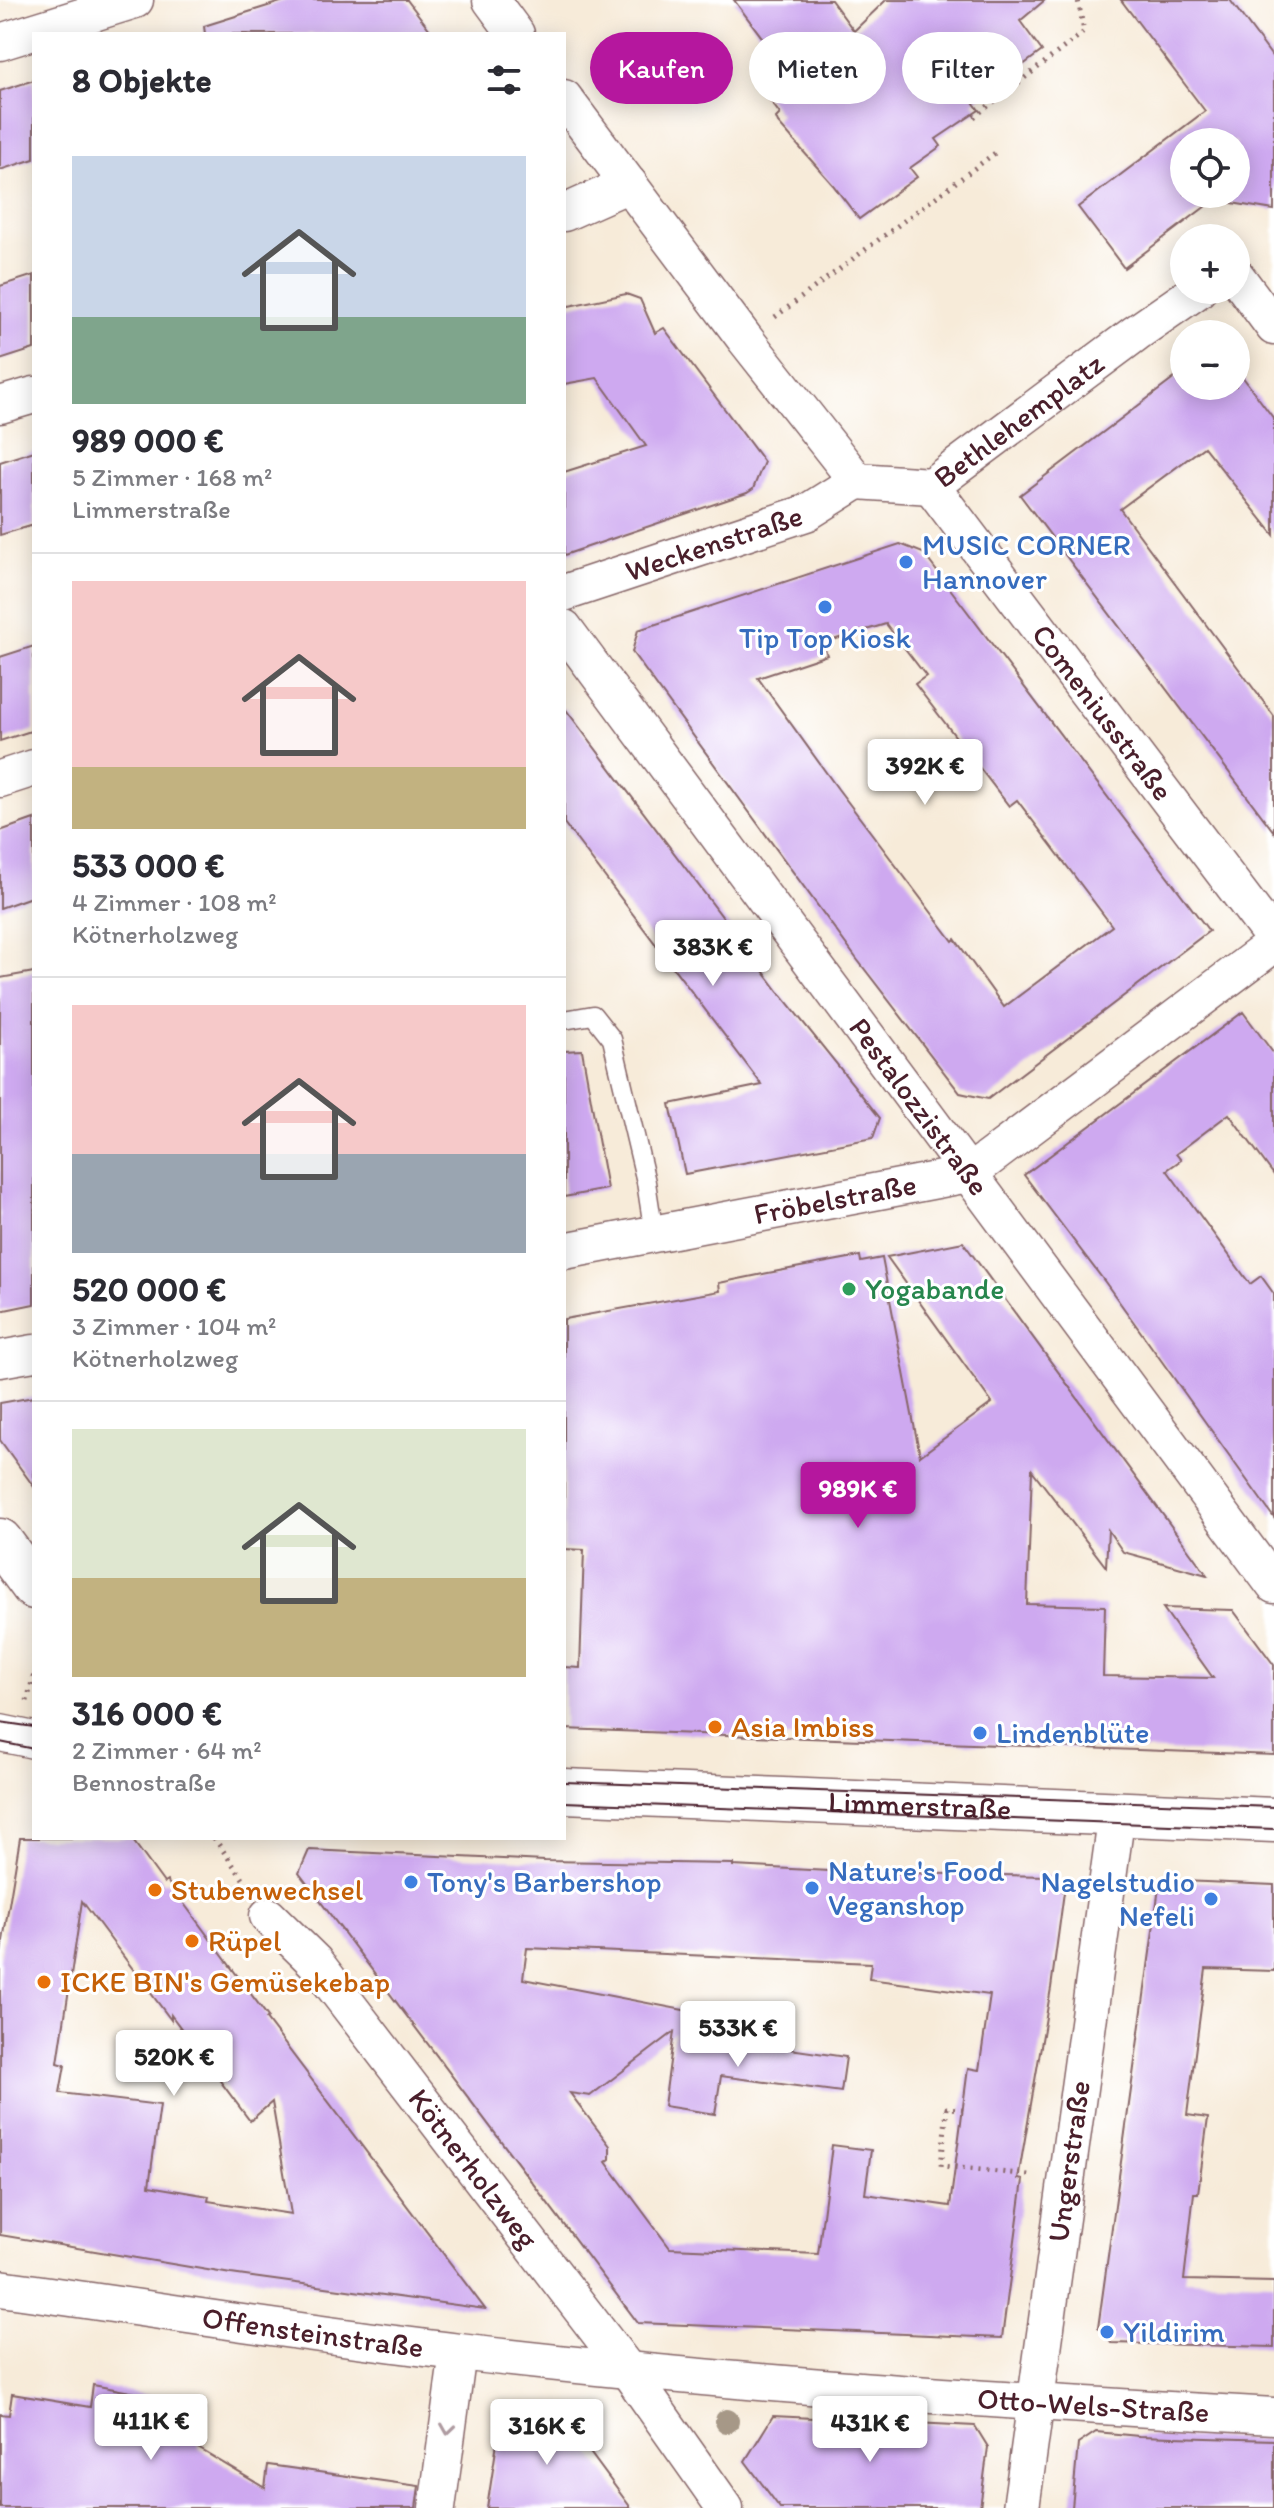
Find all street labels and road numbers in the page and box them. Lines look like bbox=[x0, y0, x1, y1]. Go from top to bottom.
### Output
street label: Bethlehemplatz bbox=[926, 344, 1111, 496]
street label: Weckenstraße bbox=[621, 496, 807, 589]
street label: Comeniusstraße bbox=[1024, 616, 1182, 808]
street label: Pestalozzistraße bbox=[841, 1010, 998, 1203]
street label: Fröbelstraße bbox=[751, 1165, 920, 1232]
street label: Limmerstraße bbox=[827, 1783, 1012, 1827]
street label: Ungerstraße bbox=[1039, 2078, 1098, 2244]
street label: Kötnerholzweg bbox=[401, 2081, 547, 2256]
street label: Offensteinstraße bbox=[200, 2298, 426, 2366]
street label: Otto-Wels-Straße bbox=[976, 2379, 1210, 2430]

